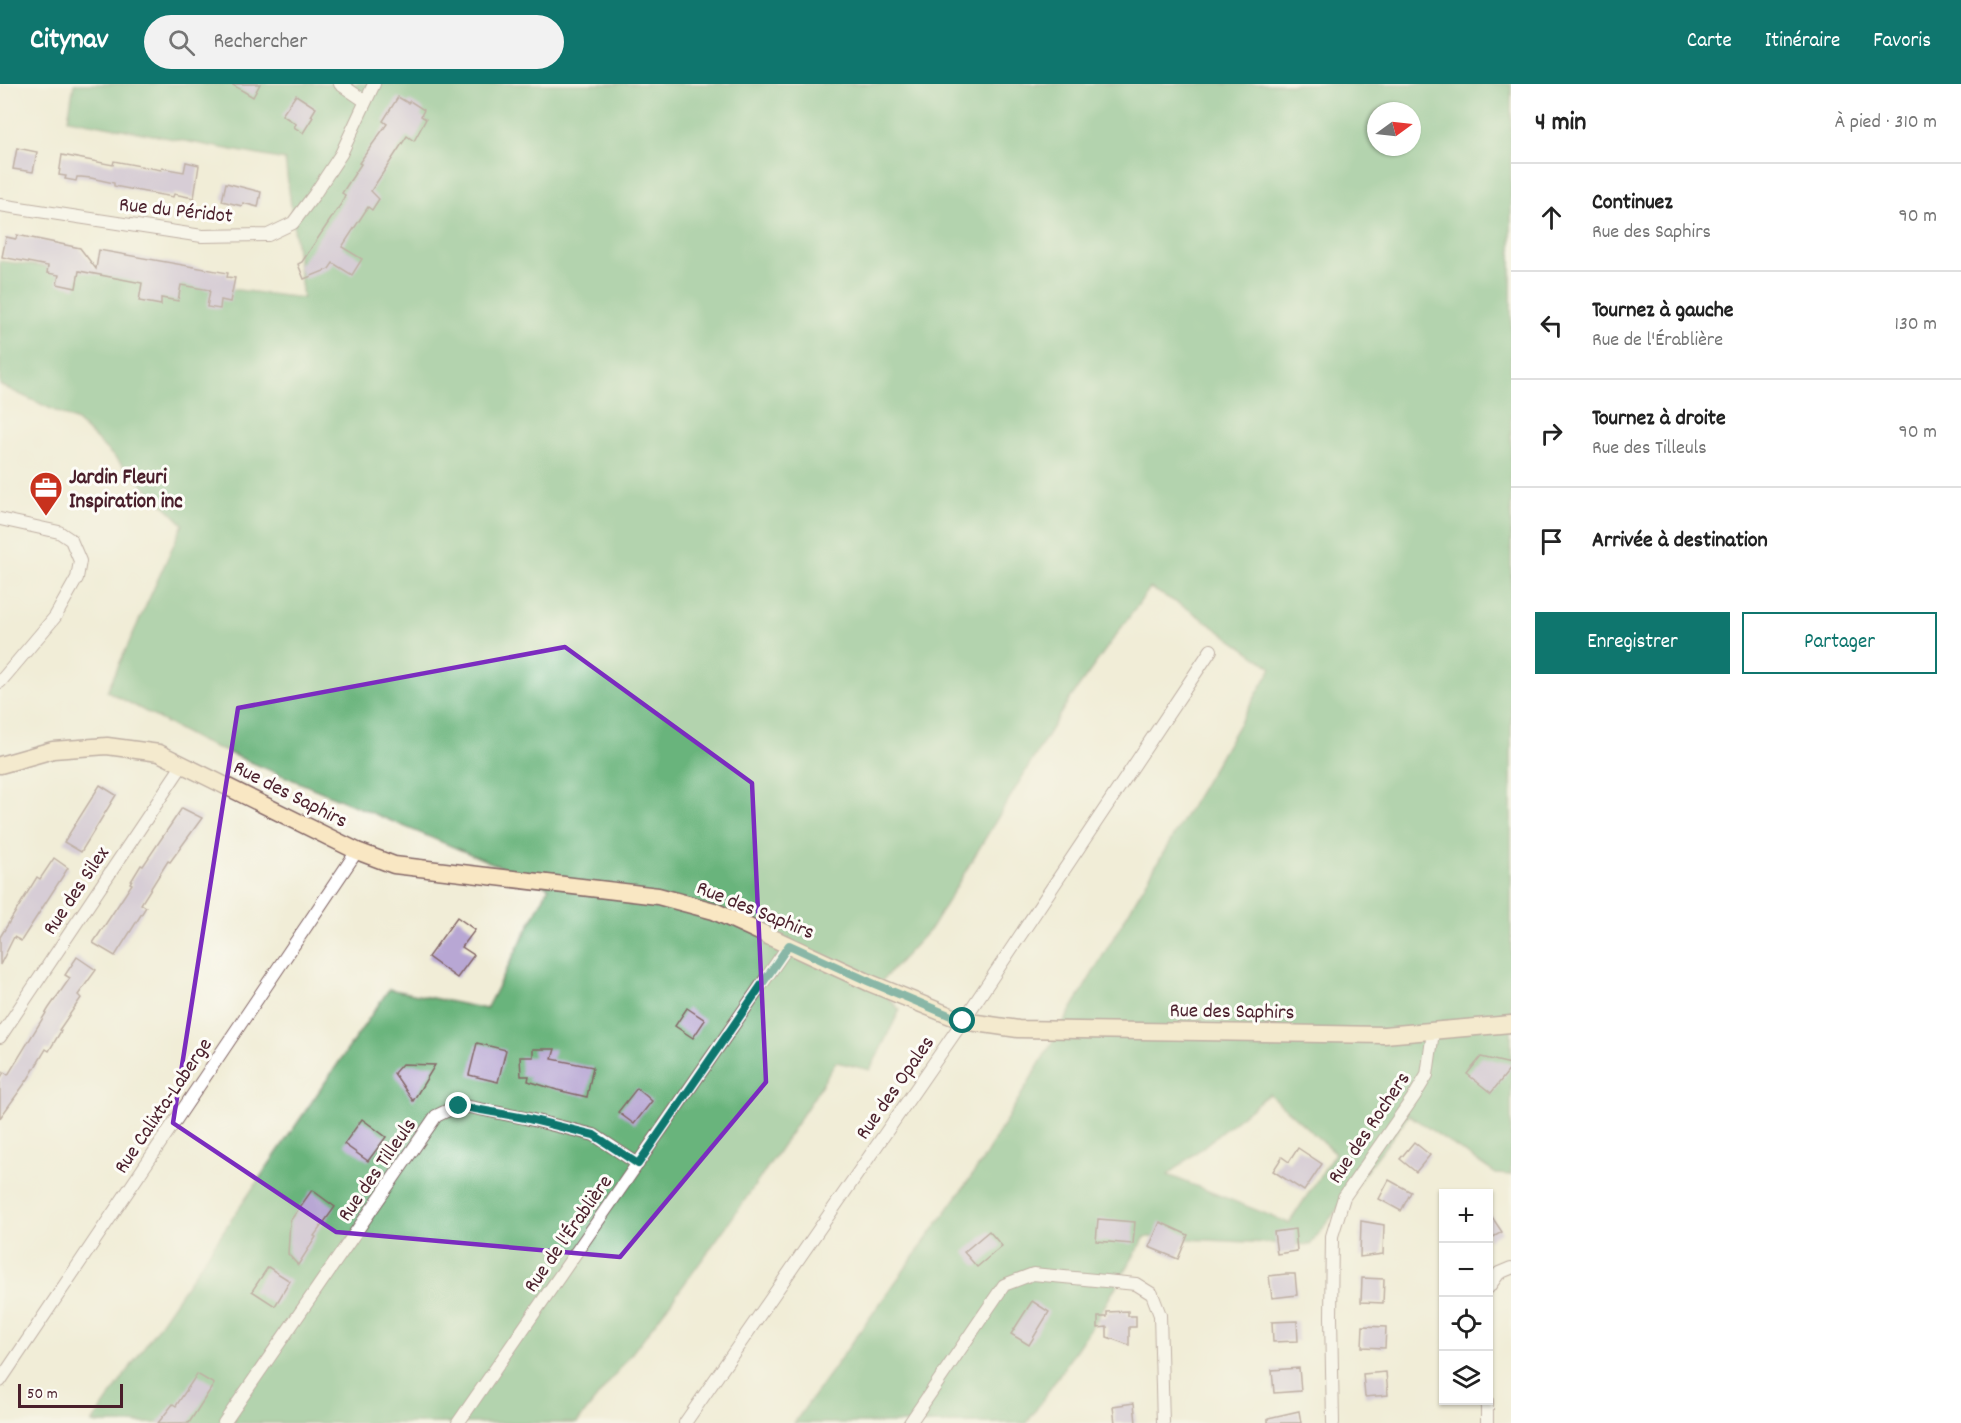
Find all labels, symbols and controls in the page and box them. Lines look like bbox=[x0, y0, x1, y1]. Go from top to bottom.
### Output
search box bbox=[144, 15, 564, 69]
text: Citynav bbox=[30, 22, 108, 62]
icon: search bbox=[165, 26, 198, 59]
text: Rechercher bbox=[213, 27, 307, 58]
text: Carte bbox=[1687, 27, 1732, 57]
text: Itinéraire bbox=[1765, 27, 1840, 57]
text: Favoris bbox=[1873, 27, 1931, 57]
north arrow bbox=[1367, 102, 1421, 156]
text: 4 min bbox=[1535, 105, 1586, 142]
text: À pied · 310 m bbox=[1835, 109, 1937, 137]
text: Continuez bbox=[1592, 188, 1673, 219]
street label: Rue du Péridot bbox=[117, 191, 234, 233]
icon: ahead bbox=[1535, 201, 1568, 234]
text: 90 m bbox=[1899, 203, 1937, 231]
text: Rue des Saphirs bbox=[1592, 219, 1711, 247]
text: Tournez à gauche bbox=[1592, 296, 1734, 327]
icon: left bbox=[1535, 309, 1568, 342]
text: 130 m bbox=[1895, 311, 1937, 339]
text: Rue de l'Érablière bbox=[1592, 327, 1723, 355]
text: Tournez à droite bbox=[1592, 404, 1726, 435]
icon: right bbox=[1535, 417, 1568, 450]
text: 90 m bbox=[1899, 419, 1937, 447]
text: Rue des Tilleuls bbox=[1592, 435, 1707, 463]
place label: Jardin Fleuri Inspiration inc bbox=[69, 464, 183, 518]
office icon: Jardin Fleuri Inspiration inc bbox=[28, 470, 64, 517]
icon: arrive bbox=[1535, 525, 1568, 558]
text: Arrivée à destination bbox=[1592, 526, 1768, 557]
button: Enregistrer bbox=[1535, 612, 1730, 674]
button: Partager bbox=[1742, 612, 1937, 674]
street label: Rue des Saphirs bbox=[227, 754, 352, 837]
street label: Rue des Silex bbox=[37, 841, 118, 942]
street label: Rue des Saphirs bbox=[691, 874, 818, 949]
street label: Rue des Saphirs bbox=[1169, 997, 1295, 1029]
route start bbox=[949, 1007, 975, 1033]
street label: Rue des Opales bbox=[850, 1031, 943, 1147]
street label: Rue Calixta-Laberge bbox=[108, 1033, 221, 1181]
street label: Rue des Rochers bbox=[1322, 1067, 1419, 1191]
route end bbox=[445, 1092, 471, 1118]
street label: Rue des Tilleuls bbox=[332, 1113, 425, 1229]
street label: Rue de l'Érablière bbox=[518, 1170, 621, 1300]
map controls bbox=[1439, 1189, 1493, 1405]
button: + bbox=[1439, 1189, 1493, 1243]
button: − bbox=[1439, 1243, 1493, 1297]
button: locate bbox=[1439, 1297, 1493, 1351]
button: layers bbox=[1439, 1351, 1493, 1405]
scale bar bbox=[18, 1381, 123, 1408]
text: 50 m bbox=[27, 1383, 58, 1406]

